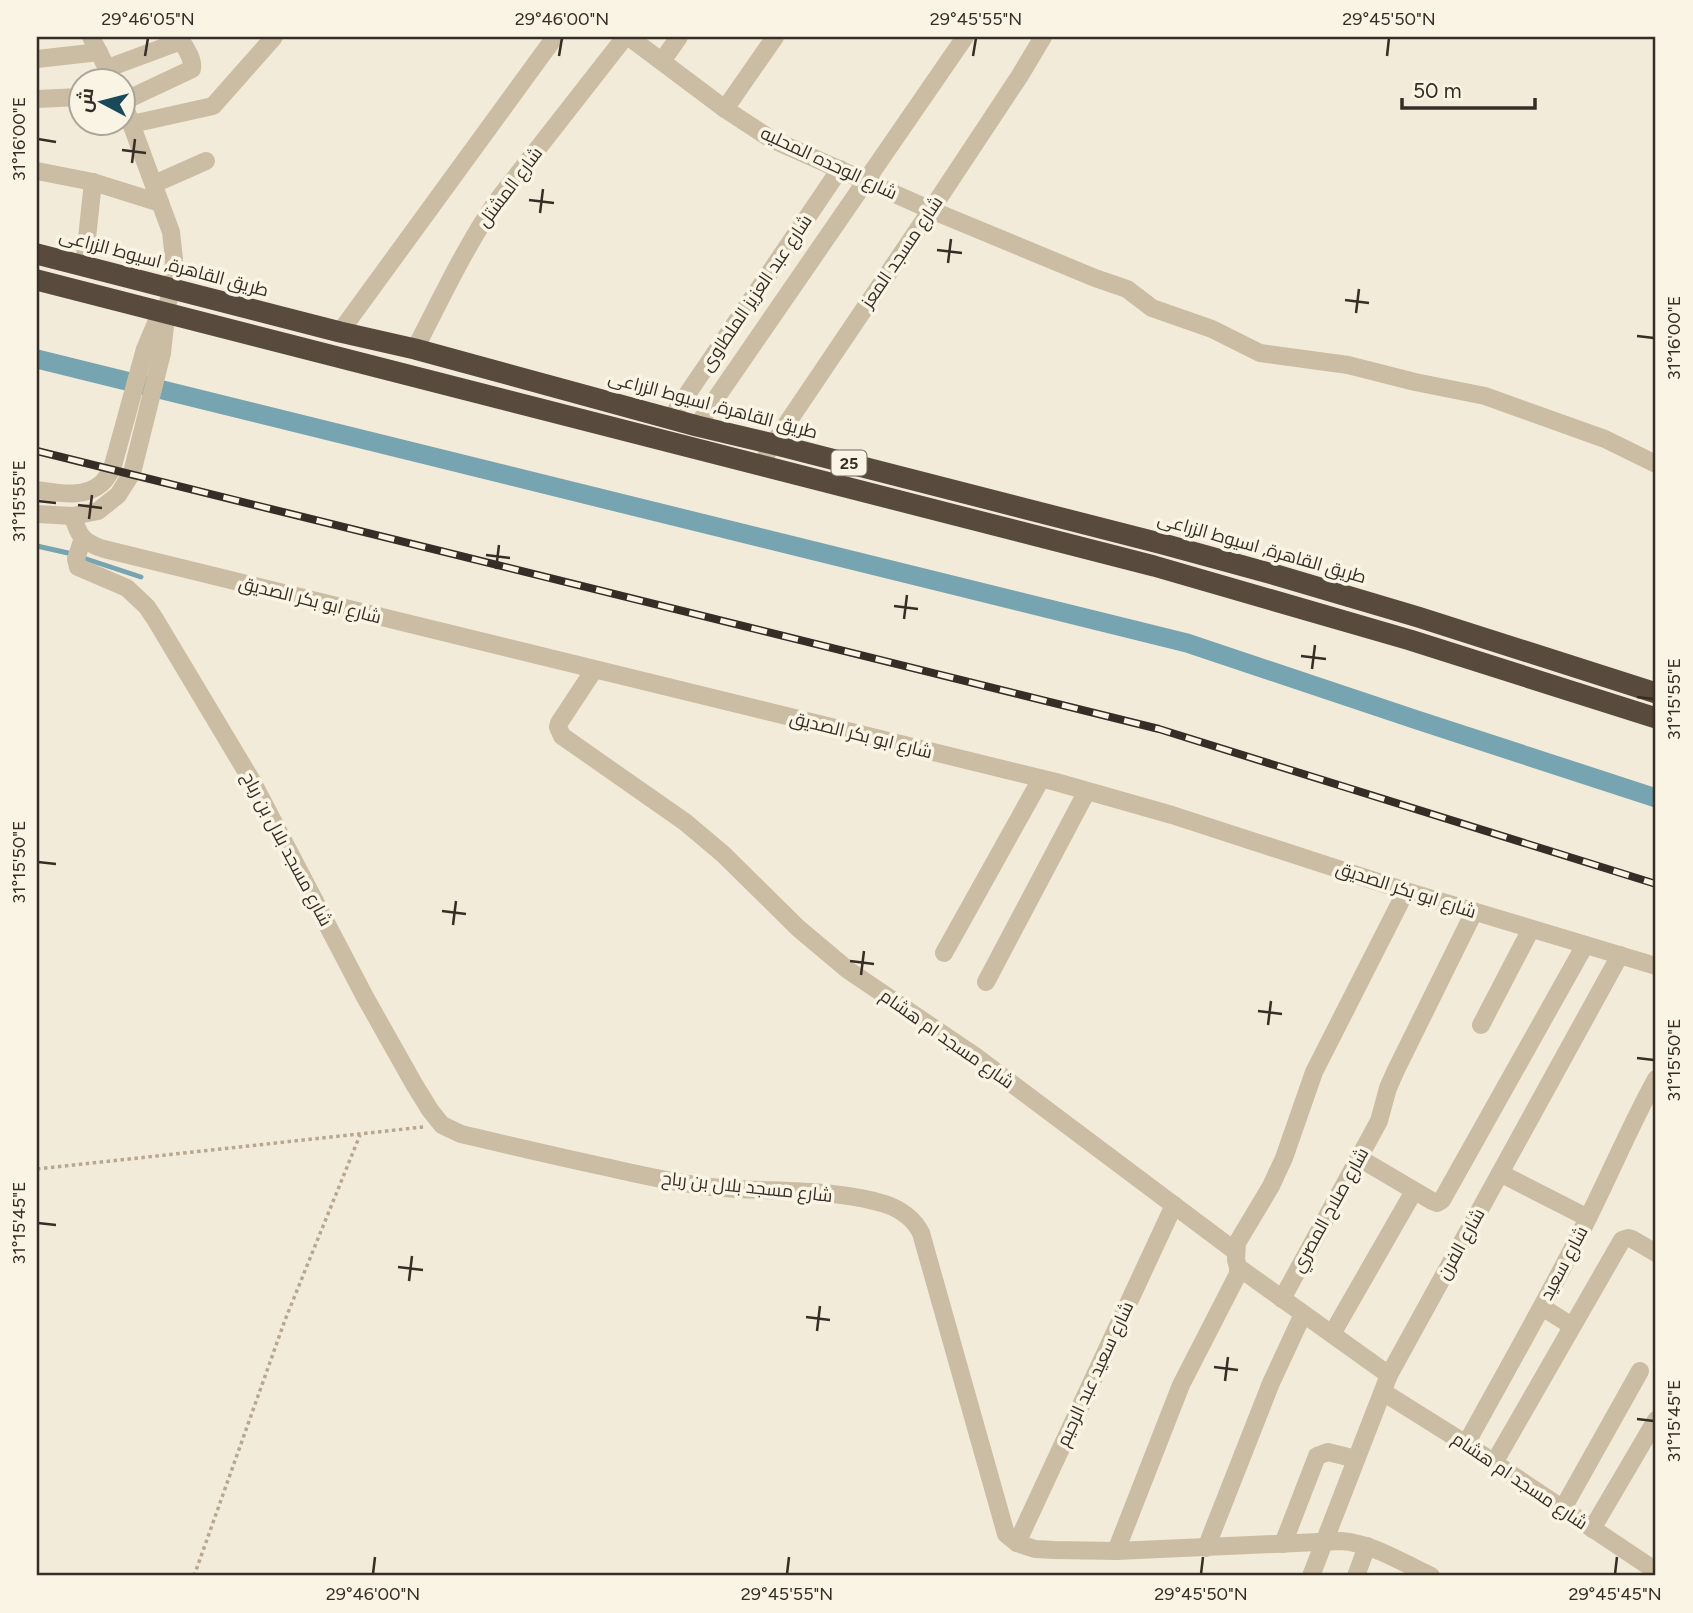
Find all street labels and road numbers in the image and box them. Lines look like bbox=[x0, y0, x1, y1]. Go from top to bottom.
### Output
street label: شارع الوحده المحليه bbox=[757, 122, 901, 205]
street label: شارع المشتل bbox=[473, 143, 548, 232]
street label: شارع مسجد المعز bbox=[856, 192, 948, 313]
street label: شارع عبد العزيز الملطاوى bbox=[695, 210, 817, 376]
street label: طريق القاهرة, اسيوط الزراعى bbox=[57, 224, 271, 303]
street label: طريق القاهرة, اسيوط الزراعى bbox=[606, 366, 820, 445]
road number: 25 bbox=[832, 450, 866, 476]
street label: طريق القاهرة, اسيوط الزراعى bbox=[1155, 508, 1369, 589]
street label: شارع ابو بكر الصديق bbox=[236, 572, 383, 629]
street label: شارع ابو بكر الصديق bbox=[787, 707, 934, 764]
street label: شارع مسجد بلال بن رباح bbox=[236, 768, 337, 930]
street label: شارع ابو بكر الصديق bbox=[1333, 857, 1479, 924]
street label: شارع مسجد ام هشام bbox=[875, 985, 1018, 1094]
street label: شارع صلاح المصري bbox=[1287, 1144, 1376, 1278]
street label: شارع مسجد بلال بن رباح bbox=[660, 1167, 834, 1208]
street label: شارع الفرن bbox=[1432, 1205, 1490, 1284]
street label: شارع سعيد bbox=[1535, 1222, 1594, 1304]
street label: شارع سعيد عبد الرحيم bbox=[1052, 1298, 1139, 1450]
street label: شارع مسجد ام هشام bbox=[1448, 1428, 1592, 1535]

